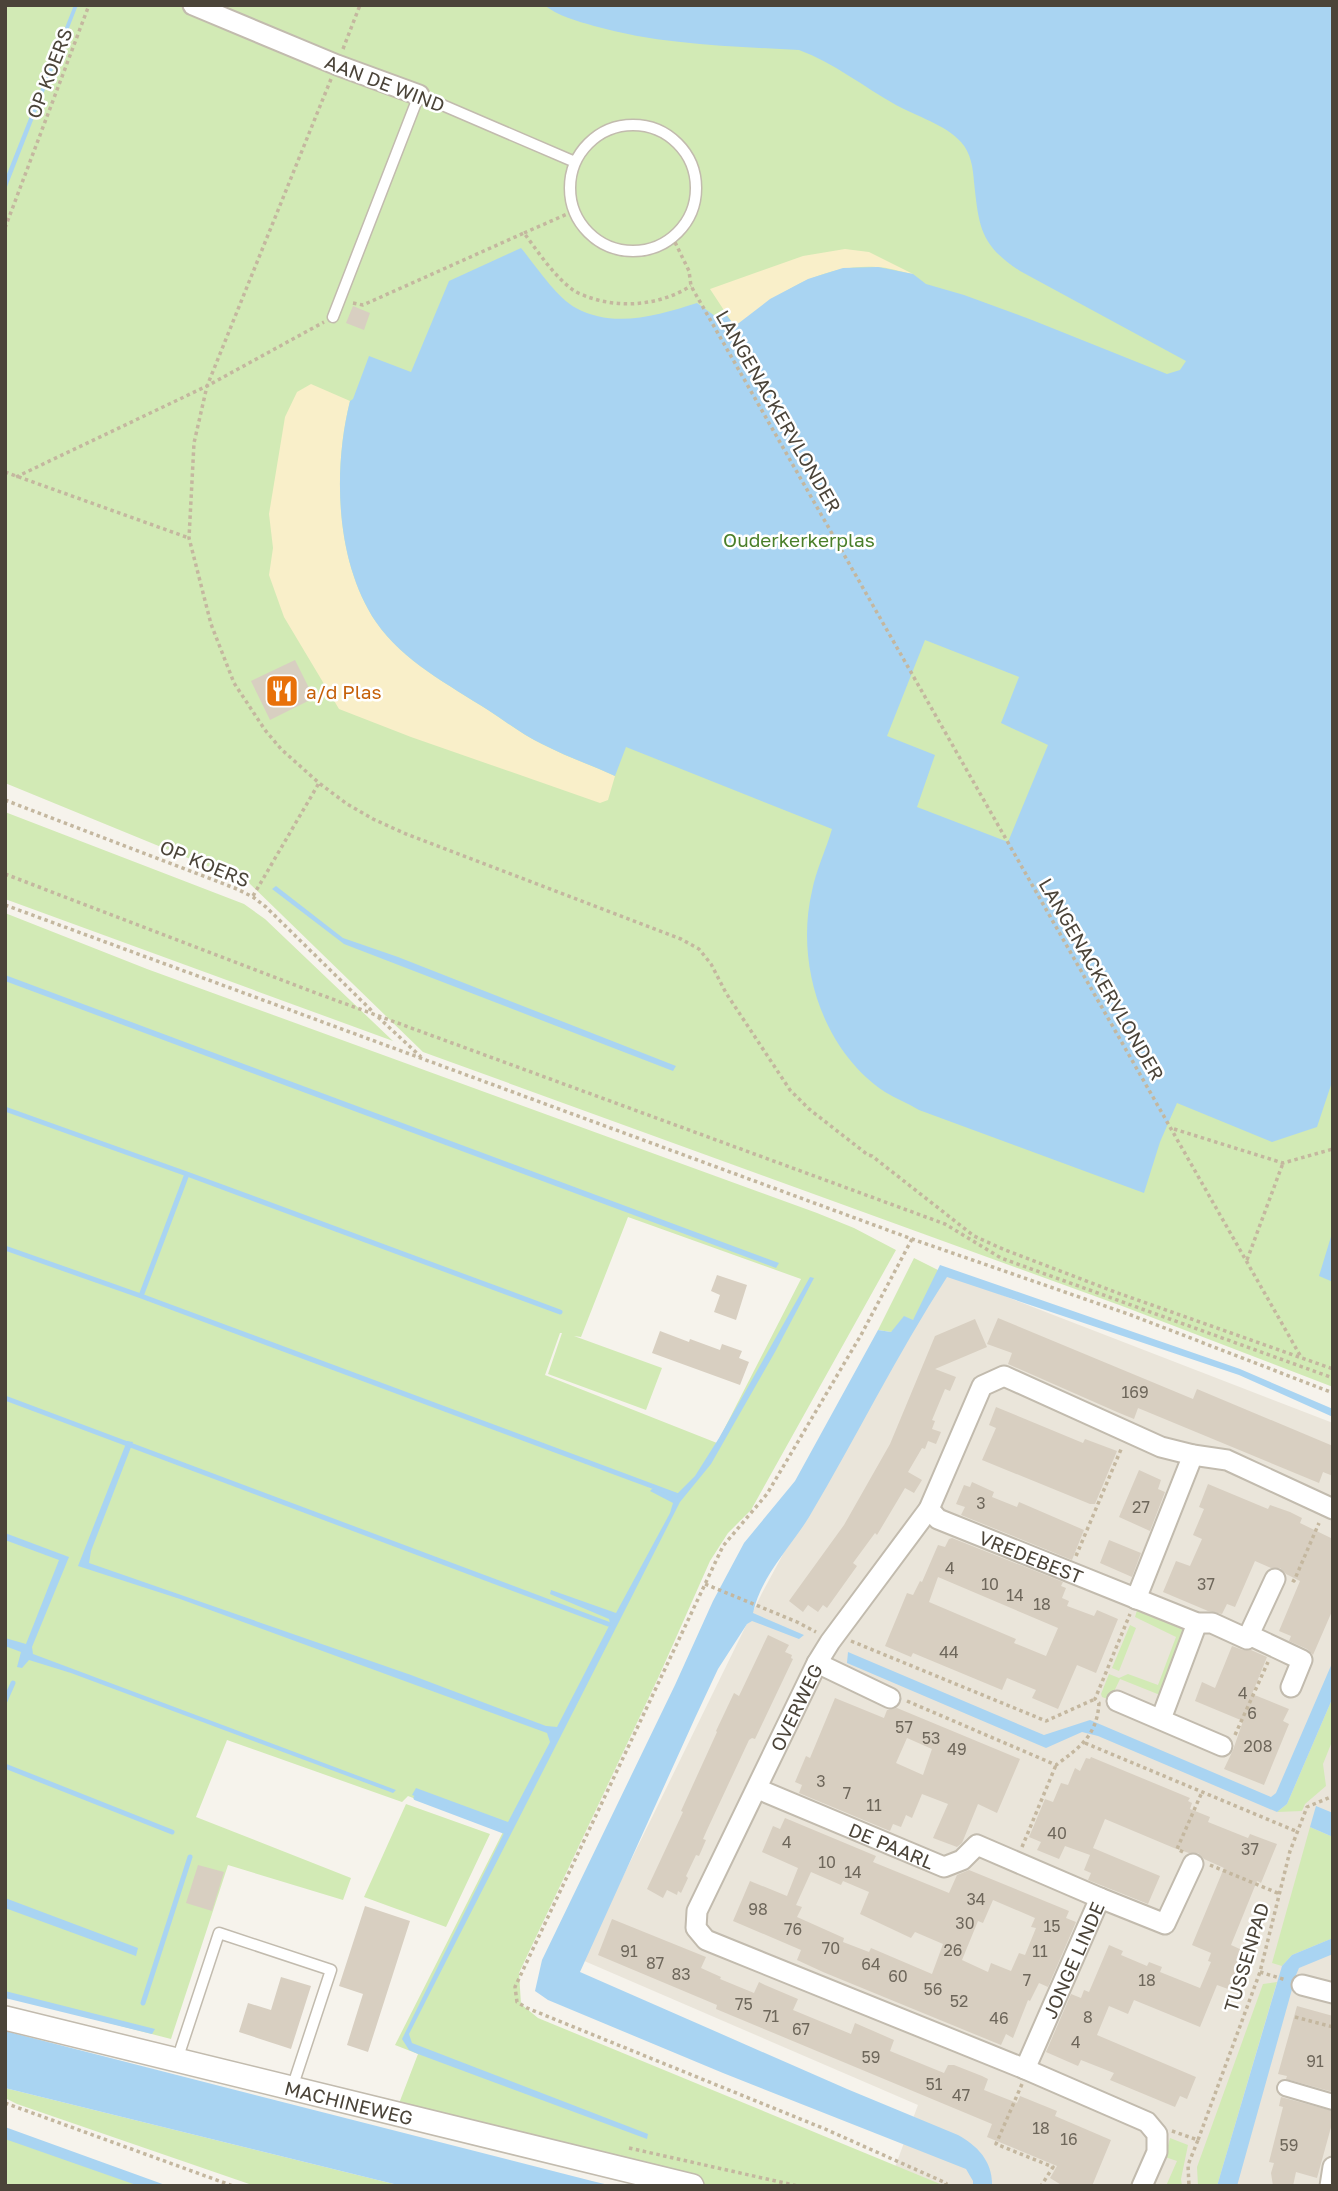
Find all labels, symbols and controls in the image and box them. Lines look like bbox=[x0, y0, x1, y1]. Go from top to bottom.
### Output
street label: OP KOERS bbox=[21, 25, 77, 121]
street label: AAN DE WIND bbox=[322, 50, 448, 116]
street label: LANGENACKERVLONDER bbox=[712, 306, 846, 516]
park label: Ouderkerkerplas bbox=[723, 528, 875, 551]
restaurant icon: a/d Plas bbox=[263, 672, 301, 710]
place label: a/d Plas bbox=[306, 680, 382, 703]
street label: OP KOERS bbox=[157, 835, 253, 891]
street label: LANGENACKERVLONDER bbox=[1035, 874, 1169, 1084]
house number: 169 bbox=[1121, 1382, 1149, 1402]
house number: 3 bbox=[976, 1493, 986, 1513]
house number: 27 bbox=[1132, 1497, 1150, 1517]
street label: VREDEBEST bbox=[976, 1525, 1087, 1588]
house number: 4 bbox=[945, 1558, 955, 1578]
house number: 10 bbox=[981, 1574, 999, 1594]
house number: 37 bbox=[1197, 1574, 1215, 1594]
house number: 14 bbox=[1006, 1585, 1024, 1605]
house number: 18 bbox=[1033, 1594, 1051, 1614]
house number: 44 bbox=[939, 1642, 959, 1662]
street label: OVERWEG bbox=[765, 1660, 826, 1755]
house number: 4 bbox=[1238, 1683, 1248, 1703]
house number: 6 bbox=[1247, 1703, 1257, 1723]
house number: 57 bbox=[895, 1717, 913, 1737]
house number: 53 bbox=[922, 1728, 940, 1748]
house number: 208 bbox=[1244, 1736, 1272, 1756]
house number: 49 bbox=[947, 1739, 967, 1759]
house number: 3 bbox=[816, 1771, 826, 1791]
house number: 7 bbox=[843, 1783, 851, 1803]
house number: 11 bbox=[866, 1795, 882, 1815]
street label: DE PAARL bbox=[846, 1817, 938, 1873]
house number: 40 bbox=[1047, 1823, 1067, 1843]
house number: 4 bbox=[782, 1832, 792, 1852]
house number: 37 bbox=[1241, 1839, 1259, 1859]
house number: 10 bbox=[818, 1852, 836, 1872]
house number: 14 bbox=[844, 1862, 862, 1882]
house number: 34 bbox=[966, 1889, 986, 1909]
street label: JONGE LINDE bbox=[1037, 1898, 1108, 2022]
house number: 98 bbox=[748, 1899, 768, 1919]
street label: TUSSENPAD bbox=[1218, 1900, 1274, 2014]
house number: 30 bbox=[955, 1913, 975, 1933]
house number: 15 bbox=[1043, 1916, 1061, 1936]
house number: 76 bbox=[784, 1919, 802, 1939]
house number: 70 bbox=[822, 1938, 840, 1958]
house number: 26 bbox=[944, 1940, 962, 1960]
house number: 91 bbox=[620, 1941, 638, 1961]
house number: 11 bbox=[1032, 1941, 1048, 1961]
house number: 87 bbox=[646, 1953, 664, 1973]
house number: 64 bbox=[861, 1954, 881, 1974]
house number: 83 bbox=[671, 1964, 691, 1984]
house number: 60 bbox=[888, 1966, 908, 1986]
house number: 7 bbox=[1023, 1970, 1031, 1990]
house number: 18 bbox=[1138, 1970, 1156, 1990]
house number: 56 bbox=[924, 1979, 942, 1999]
house number: 52 bbox=[950, 1991, 968, 2011]
house number: 75 bbox=[735, 1994, 753, 2014]
house number: 71 bbox=[763, 2006, 779, 2026]
house number: 8 bbox=[1083, 2007, 1093, 2027]
house number: 46 bbox=[989, 2008, 1009, 2028]
house number: 67 bbox=[792, 2019, 810, 2039]
house number: 4 bbox=[1071, 2032, 1081, 2052]
house number: 59 bbox=[862, 2047, 880, 2067]
house number: 91 bbox=[1306, 2051, 1324, 2071]
house number: 51 bbox=[925, 2074, 943, 2094]
street label: MACHINEWEG bbox=[282, 2075, 415, 2129]
house number: 47 bbox=[952, 2085, 970, 2105]
house number: 18 bbox=[1032, 2118, 1050, 2138]
house number: 16 bbox=[1060, 2129, 1078, 2149]
house number: 59 bbox=[1280, 2135, 1298, 2155]

